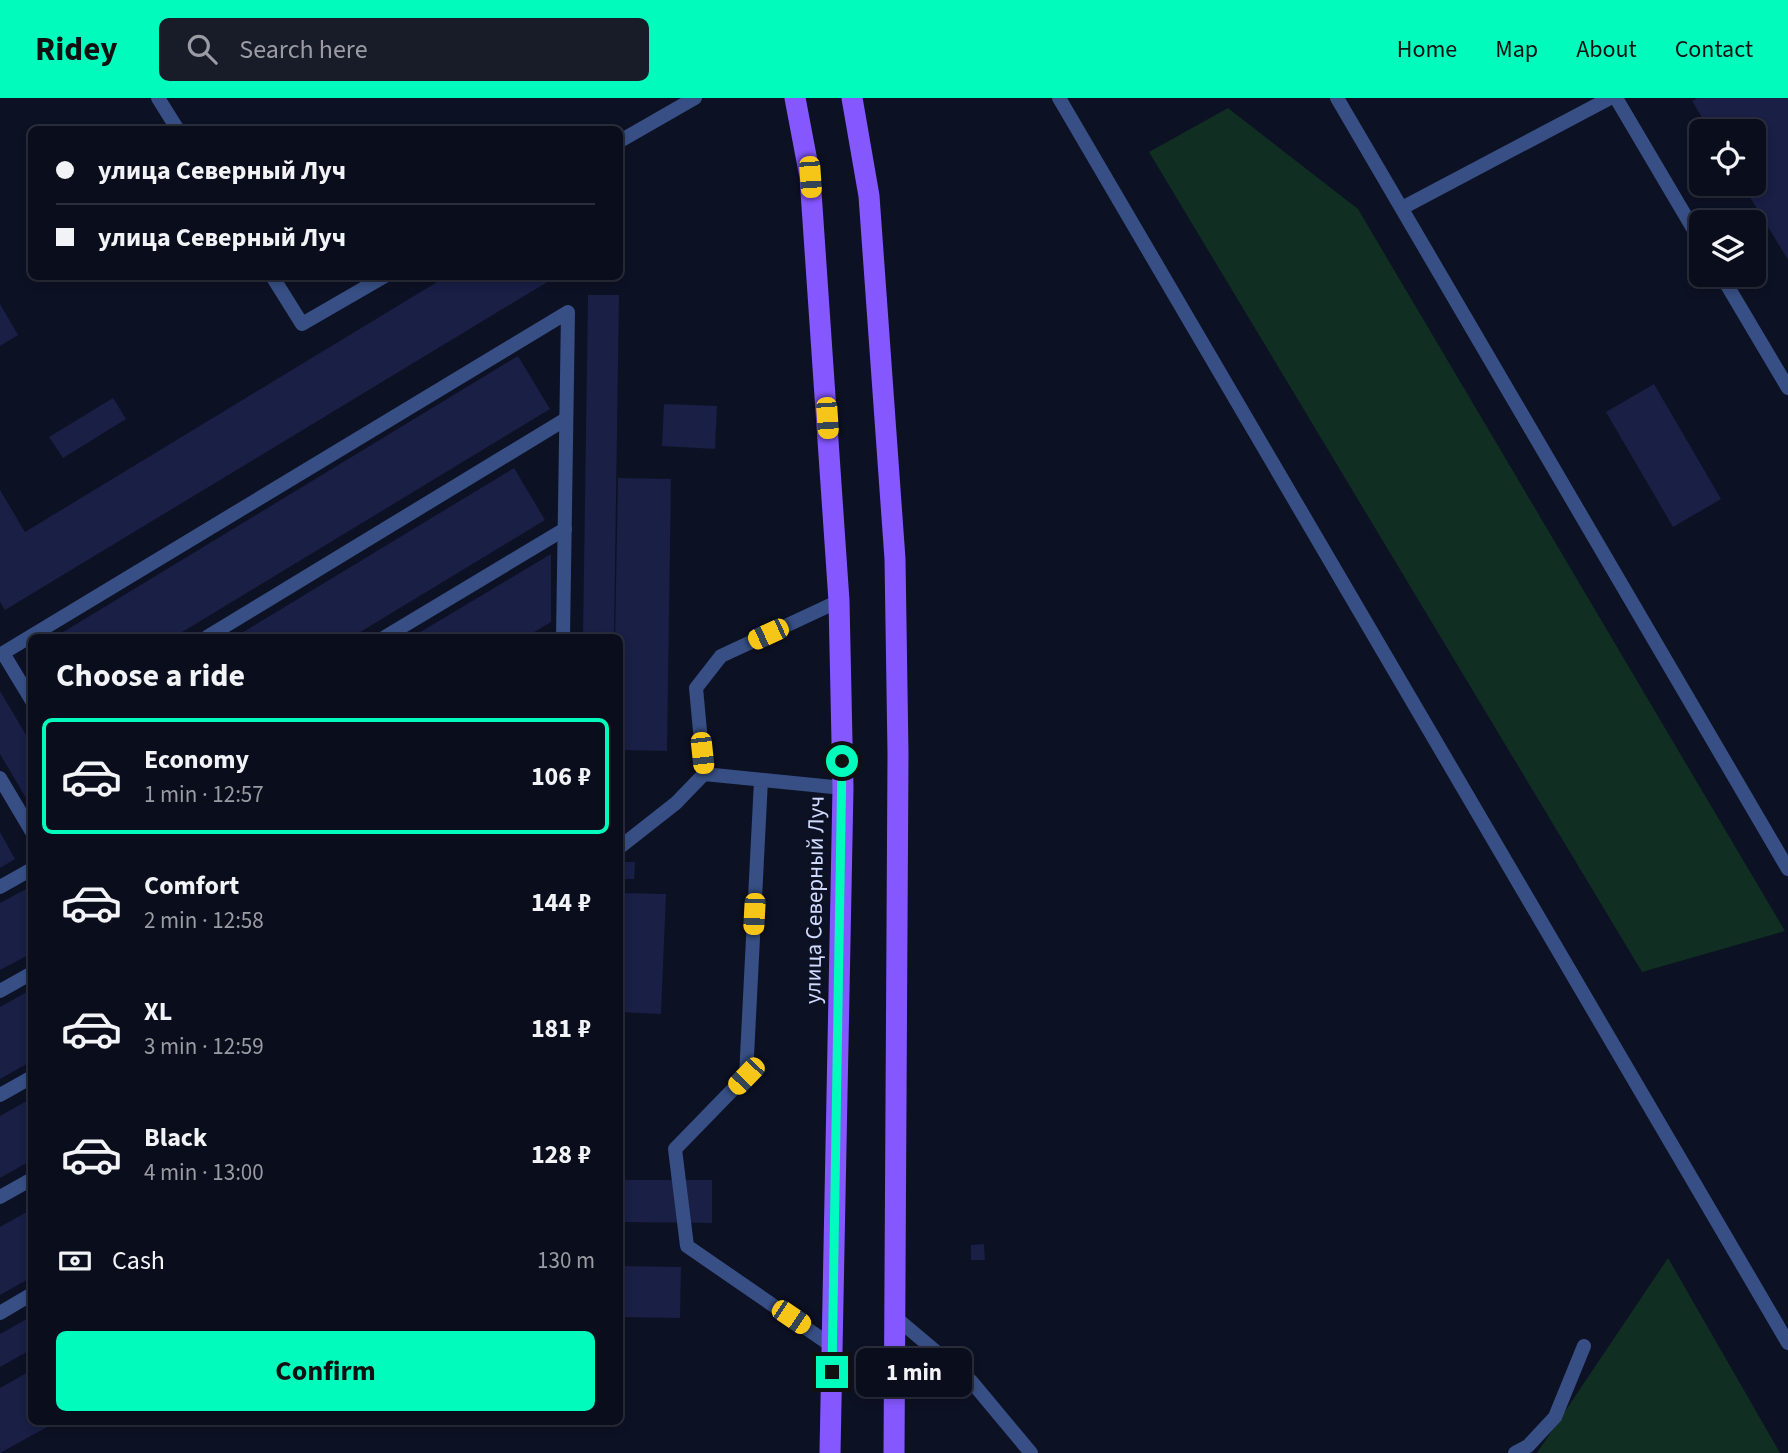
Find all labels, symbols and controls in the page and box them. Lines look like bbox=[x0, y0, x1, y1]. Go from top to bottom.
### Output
search box bbox=[159, 18, 649, 81]
text: Ridey bbox=[35, 26, 117, 73]
icon: search bbox=[183, 30, 221, 68]
text: Search here bbox=[239, 31, 368, 68]
text: Home bbox=[1397, 32, 1457, 67]
text: Map bbox=[1495, 32, 1538, 67]
text: About bbox=[1576, 32, 1637, 67]
text: Contact bbox=[1675, 32, 1753, 67]
map controls bbox=[1689, 119, 1766, 287]
button: locate bbox=[1689, 119, 1766, 196]
text: улица Северный Луч bbox=[98, 152, 346, 189]
car bbox=[799, 155, 822, 199]
button: layers bbox=[1689, 210, 1766, 287]
text: улица Северный Луч bbox=[98, 219, 346, 256]
car bbox=[816, 396, 839, 440]
car bbox=[745, 616, 792, 652]
text: Choose a ride bbox=[56, 653, 245, 699]
car bbox=[690, 731, 715, 775]
text: Economy bbox=[144, 741, 249, 778]
icon: car bbox=[60, 745, 123, 808]
route start bbox=[826, 745, 858, 777]
text: 106 ₽ bbox=[531, 758, 591, 795]
text: 1 min · 12:57 bbox=[144, 778, 264, 811]
street label: улица Северный Луч bbox=[796, 796, 833, 1004]
text: Comfort bbox=[144, 867, 239, 904]
icon: car bbox=[60, 871, 123, 934]
text: 144 ₽ bbox=[531, 884, 591, 921]
car bbox=[743, 892, 766, 936]
text: 2 min · 12:58 bbox=[144, 904, 264, 937]
text: XL bbox=[144, 993, 172, 1030]
icon: car bbox=[60, 997, 123, 1060]
text: 181 ₽ bbox=[531, 1010, 591, 1047]
text: 3 min · 12:59 bbox=[144, 1030, 264, 1063]
car bbox=[724, 1054, 769, 1098]
text: Black bbox=[144, 1119, 207, 1156]
icon: car bbox=[60, 1123, 123, 1186]
text: 128 ₽ bbox=[531, 1136, 591, 1173]
text: 4 min · 13:00 bbox=[144, 1156, 264, 1189]
icon: cash bbox=[56, 1242, 94, 1280]
text: Cash bbox=[112, 1242, 165, 1279]
text: 130 m bbox=[537, 1244, 595, 1277]
car bbox=[768, 1297, 815, 1337]
button: Confirm bbox=[56, 1331, 595, 1411]
callout: 1 min bbox=[856, 1348, 972, 1396]
route end bbox=[816, 1356, 848, 1388]
text: 1 min bbox=[886, 1356, 942, 1389]

